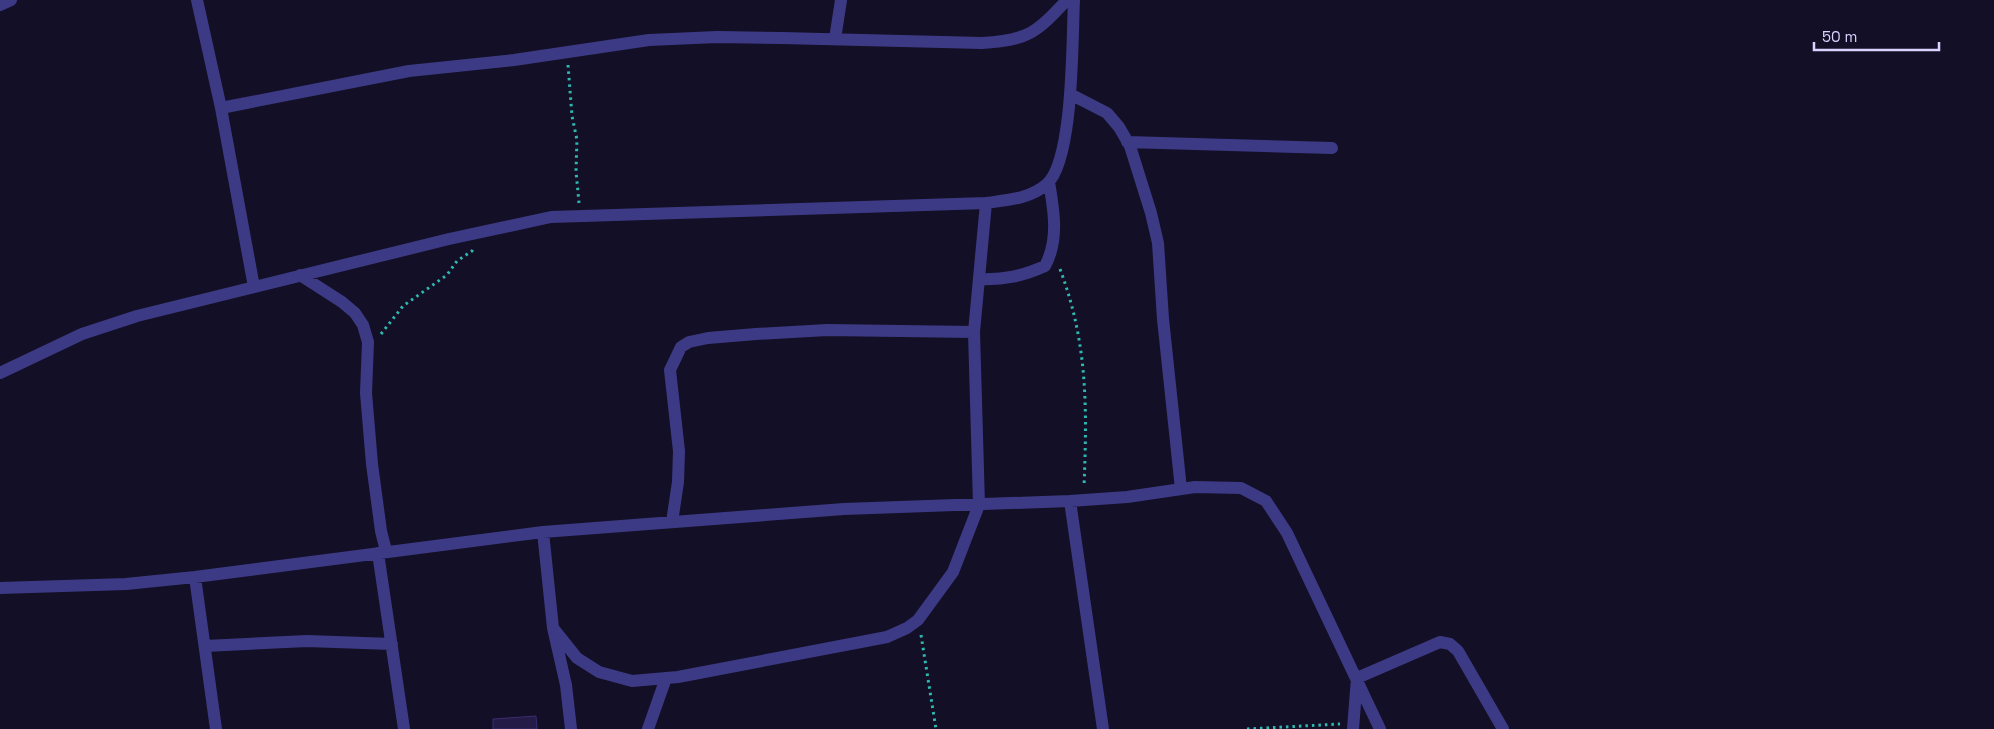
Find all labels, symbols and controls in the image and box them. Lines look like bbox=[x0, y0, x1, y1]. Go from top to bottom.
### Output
scale bar bbox=[1814, 20, 1939, 52]
text: 50 m bbox=[1822, 27, 1857, 46]

